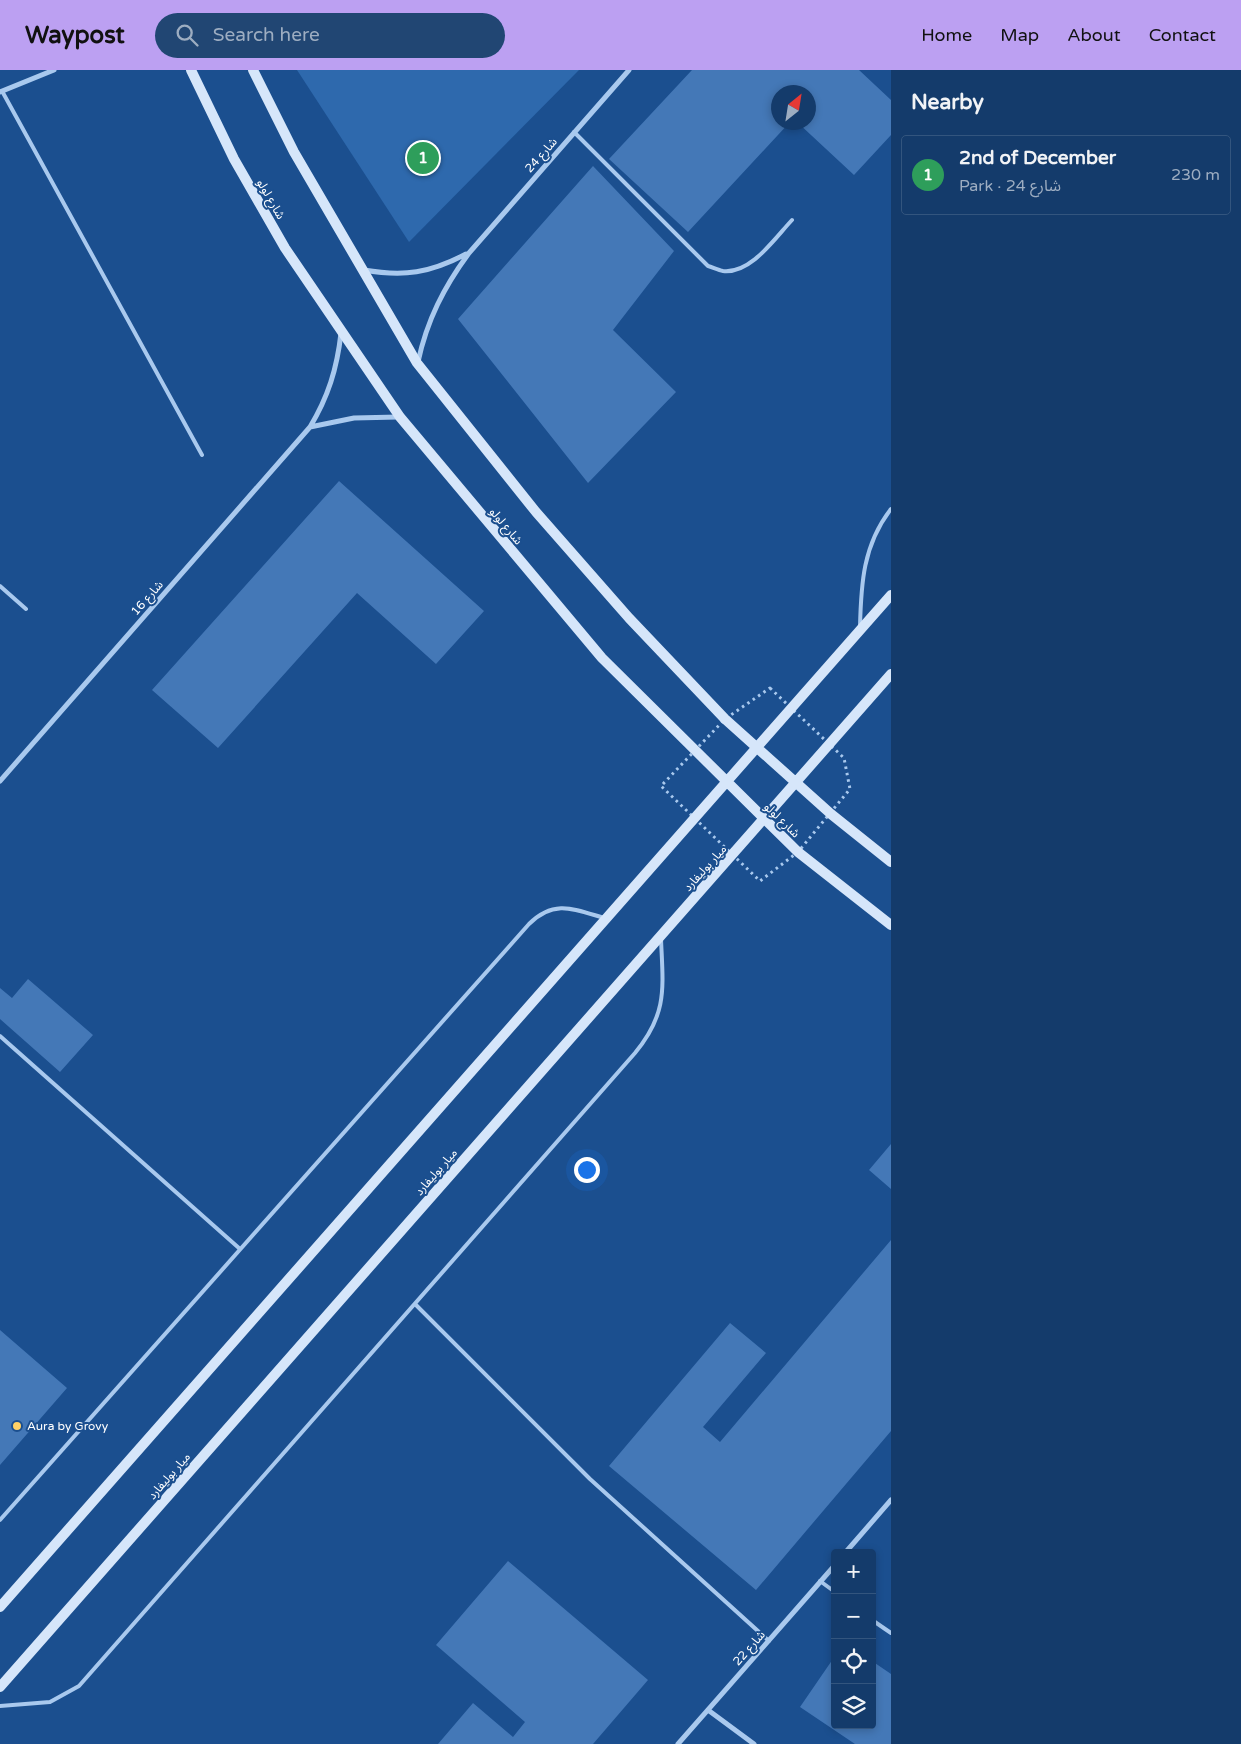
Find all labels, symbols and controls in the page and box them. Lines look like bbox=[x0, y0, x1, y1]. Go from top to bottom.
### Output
search box bbox=[155, 13, 505, 58]
text: Waypost bbox=[25, 21, 125, 50]
icon: search bbox=[173, 21, 201, 49]
text: Search here bbox=[213, 24, 320, 46]
text: Home bbox=[921, 24, 972, 46]
text: Map bbox=[1000, 24, 1039, 46]
text: About bbox=[1067, 24, 1121, 46]
text: Contact bbox=[1149, 24, 1216, 46]
north arrow bbox=[771, 85, 816, 130]
text: Nearby bbox=[911, 90, 984, 115]
street label: شارع 24 bbox=[522, 135, 561, 177]
pin: 1 bbox=[407, 139, 439, 177]
text: 2nd of December bbox=[959, 147, 1116, 169]
text: 1 bbox=[923, 165, 933, 185]
text: 230 m bbox=[1171, 165, 1220, 185]
street label: شارع لولو bbox=[252, 176, 288, 223]
text: Park · شارع 24 bbox=[959, 176, 1061, 196]
street label: شارع لولو bbox=[485, 505, 526, 549]
street label: شارع 16 bbox=[128, 578, 167, 620]
street label: شارع لولو bbox=[760, 800, 803, 842]
street label: ميار بوليفارد bbox=[681, 842, 729, 894]
street label: ميار بوليفارد bbox=[412, 1146, 460, 1198]
your location bbox=[574, 1157, 600, 1183]
place label: Aura by Grovy bbox=[27, 1419, 109, 1433]
marker: Aura by Grovy bbox=[11, 1420, 23, 1432]
street label: ميار بوليفارد bbox=[145, 1450, 193, 1502]
map controls bbox=[831, 1549, 876, 1729]
button: + bbox=[831, 1549, 876, 1594]
button: − bbox=[831, 1594, 876, 1639]
street label: شارع 22 bbox=[730, 1628, 769, 1670]
button: locate bbox=[831, 1639, 876, 1684]
button: layers bbox=[831, 1684, 876, 1729]

